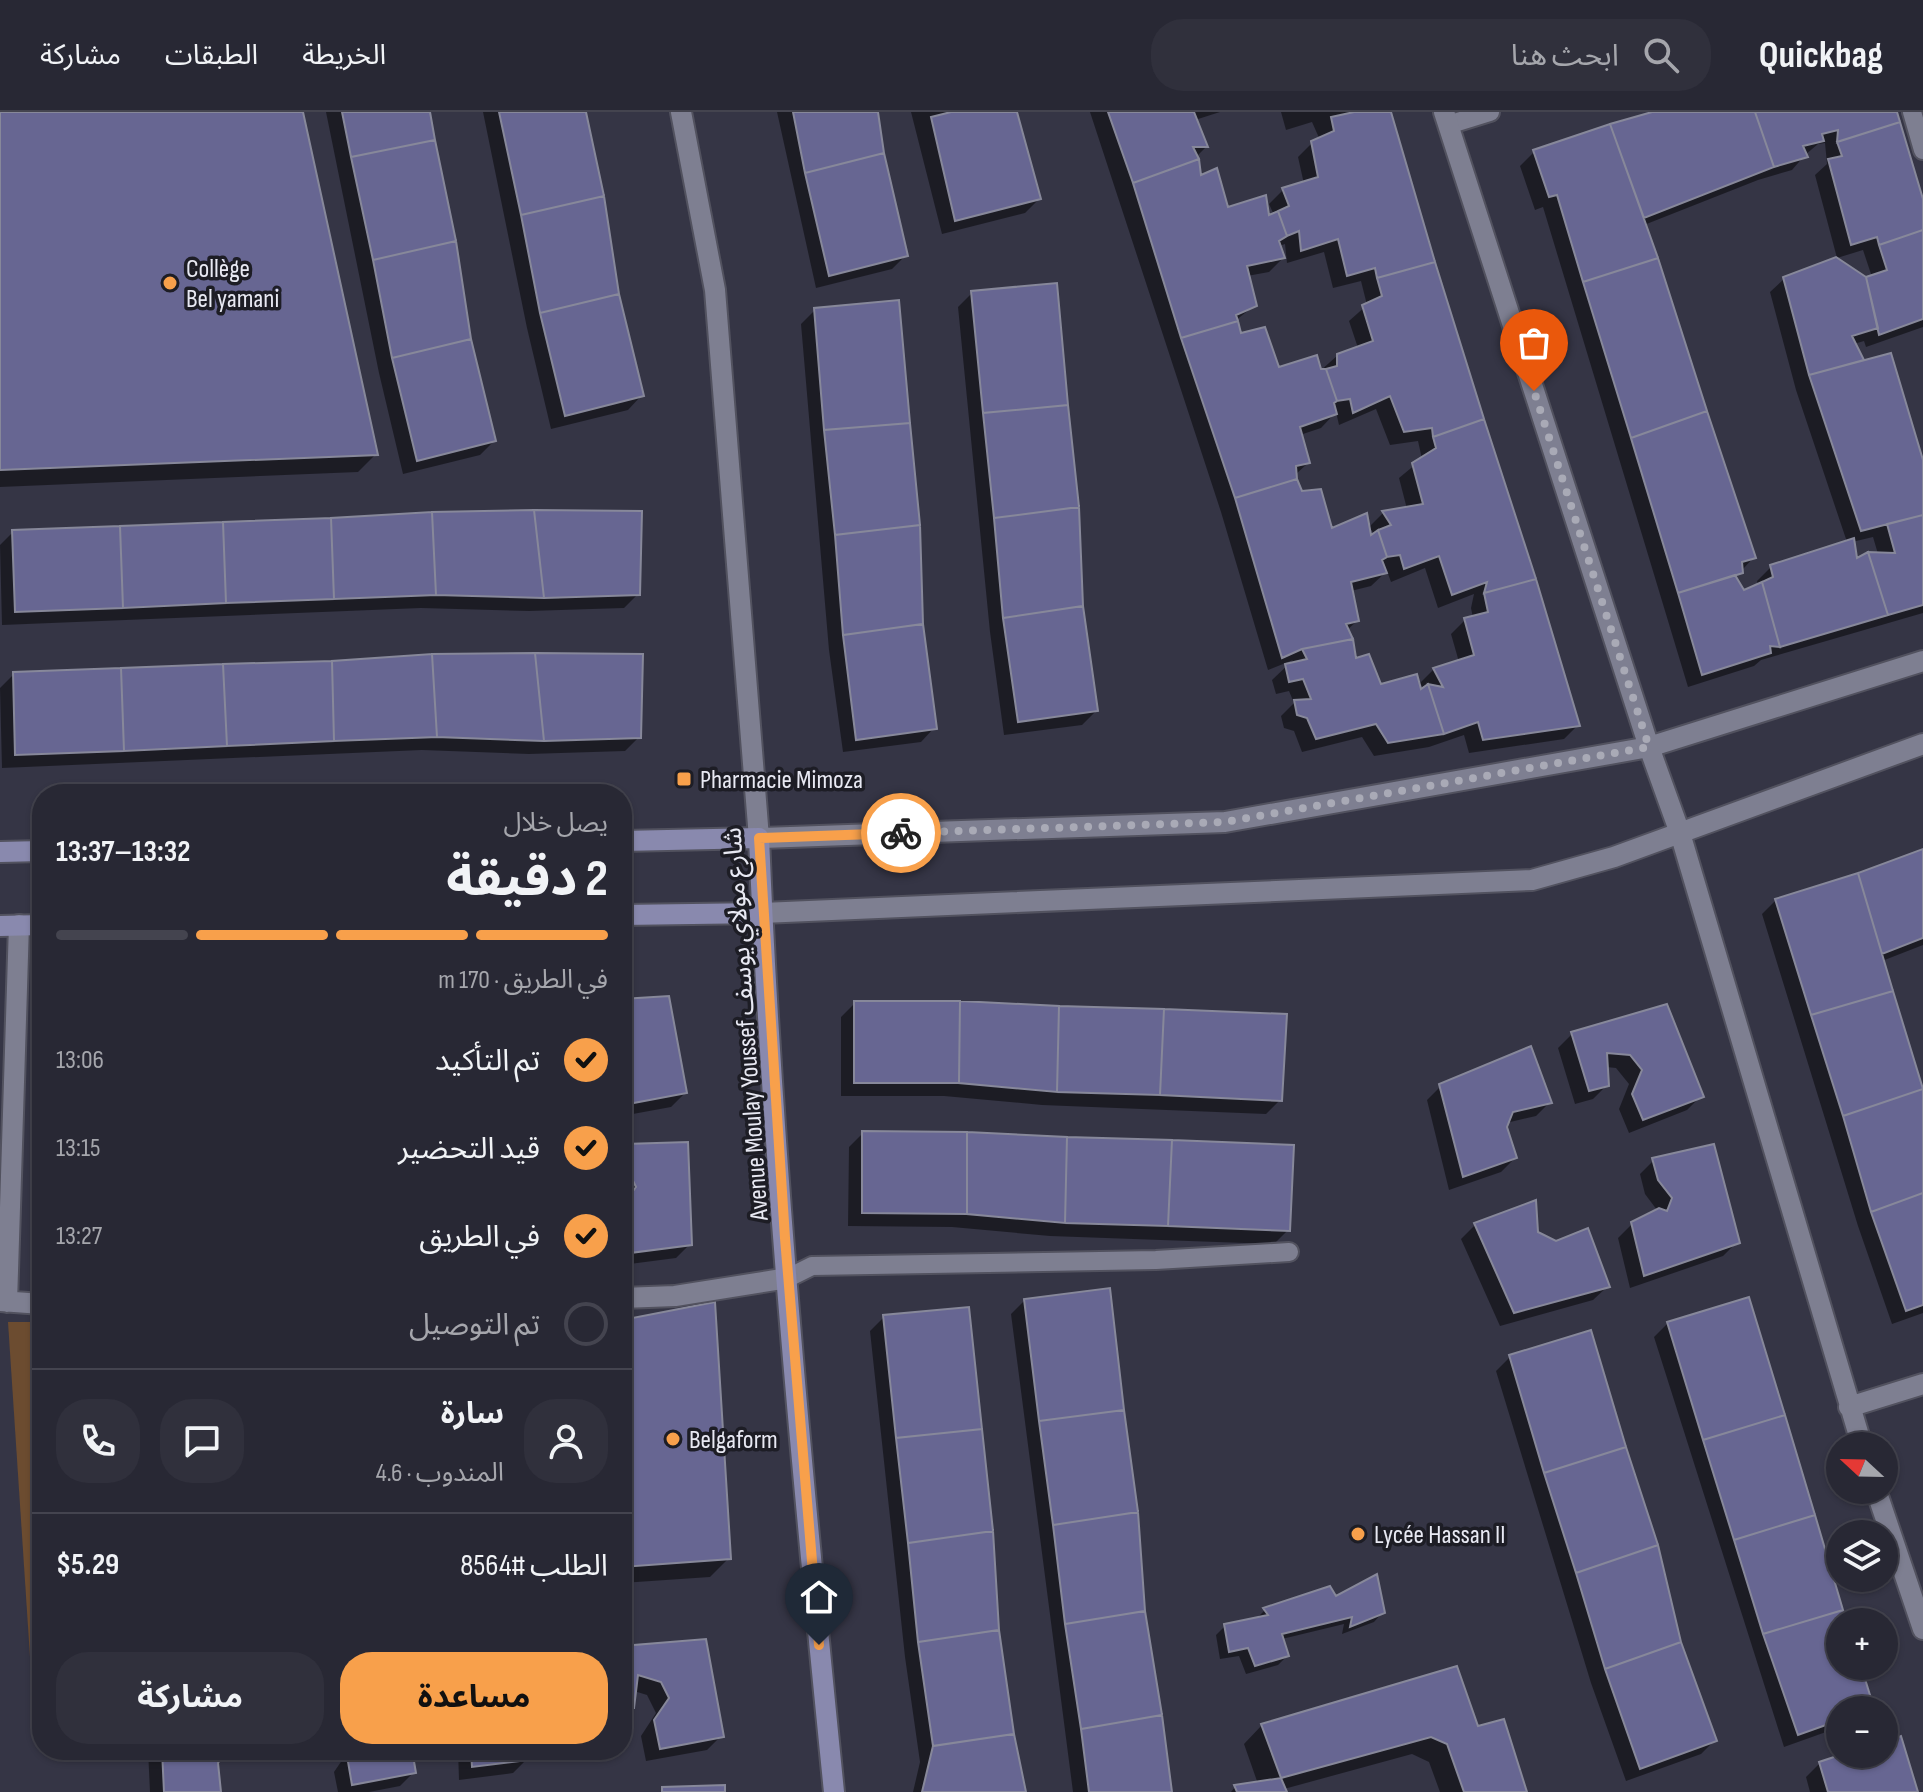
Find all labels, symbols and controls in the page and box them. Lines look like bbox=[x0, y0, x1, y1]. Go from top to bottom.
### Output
search box bbox=[1151, 19, 1711, 91]
icon: search bbox=[1639, 33, 1683, 77]
text: Quickbag bbox=[1759, 33, 1883, 78]
text: ابحث هنا bbox=[1511, 38, 1619, 74]
text: مشاركة bbox=[40, 39, 121, 72]
text: الطبقات bbox=[165, 39, 258, 72]
text: الخريطة bbox=[302, 39, 386, 72]
place label: Collège Bel yamani bbox=[186, 254, 279, 315]
marker: Collège Bel yamani bbox=[161, 274, 179, 292]
pin bbox=[1500, 309, 1568, 391]
icon: bag bbox=[1512, 321, 1556, 365]
place label: Pharmacie Mimoza bbox=[700, 765, 863, 796]
marker: Pharmacie Mimoza bbox=[675, 770, 693, 788]
courier bbox=[861, 793, 941, 873]
text: يصل خلال bbox=[503, 808, 608, 839]
icon: bike bbox=[879, 811, 923, 855]
street label: Avenue Moulay Youssef شارع مولاي يوسف bbox=[717, 826, 779, 1223]
text: 13:32–13:37 bbox=[56, 834, 190, 870]
text: 2 دقيقة bbox=[446, 848, 608, 911]
text: في الطريق · 170 m bbox=[438, 965, 608, 996]
icon: check bbox=[564, 1038, 608, 1082]
text: تم التأكيد bbox=[435, 1043, 540, 1079]
text: 13:06 bbox=[56, 1045, 104, 1076]
icon: check bbox=[564, 1126, 608, 1170]
text: قيد التحضير bbox=[398, 1131, 540, 1167]
text: 13:15 bbox=[56, 1133, 100, 1164]
icon: check bbox=[564, 1214, 608, 1258]
text: في الطريق bbox=[419, 1219, 540, 1255]
text: 13:27 bbox=[56, 1221, 102, 1252]
text: تم التوصيل bbox=[409, 1307, 540, 1343]
text: سارة bbox=[441, 1396, 504, 1432]
button: phone bbox=[56, 1399, 140, 1483]
button: chat bbox=[160, 1399, 244, 1483]
button: person bbox=[524, 1399, 608, 1483]
place label: Belgaform bbox=[689, 1425, 778, 1456]
marker: Belgaform bbox=[664, 1430, 682, 1448]
north arrow bbox=[1826, 1432, 1898, 1504]
map controls bbox=[1826, 1432, 1898, 1768]
text: المندوب · 4.6 bbox=[376, 1458, 504, 1489]
place label: Lycée Hassan II bbox=[1374, 1520, 1505, 1551]
button: layers bbox=[1826, 1520, 1898, 1592]
marker: Lycée Hassan II bbox=[1349, 1525, 1367, 1543]
text: $5.29 bbox=[56, 1547, 119, 1583]
text: الطلب #8564 bbox=[460, 1548, 608, 1584]
pin bbox=[785, 1563, 853, 1645]
icon: home bbox=[797, 1575, 841, 1619]
button: + bbox=[1826, 1608, 1898, 1680]
button: مشاركة bbox=[56, 1652, 324, 1744]
button: مساعدة bbox=[340, 1652, 608, 1744]
button: − bbox=[1826, 1696, 1898, 1768]

